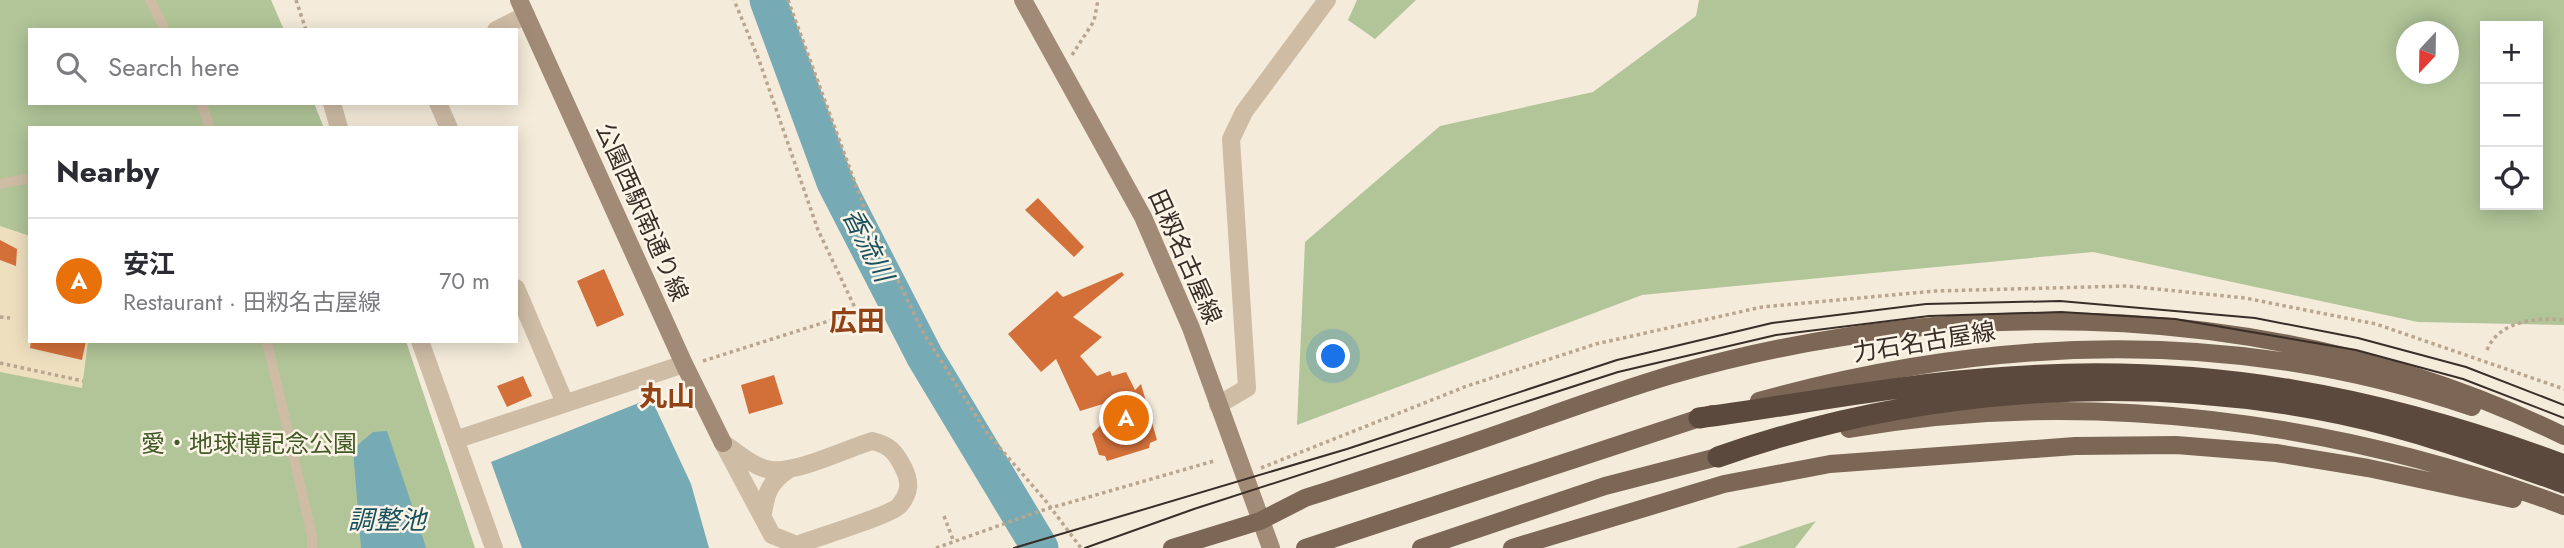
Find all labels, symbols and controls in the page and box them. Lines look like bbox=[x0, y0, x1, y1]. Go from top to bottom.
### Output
north arrow bbox=[2396, 21, 2459, 84]
map controls bbox=[2480, 21, 2543, 210]
button: + bbox=[2480, 21, 2543, 84]
search box bbox=[28, 28, 518, 105]
icon: search bbox=[52, 48, 90, 86]
text: Search here bbox=[108, 48, 240, 86]
button: − bbox=[2480, 84, 2543, 147]
street label: 公園西駅南通り線 bbox=[587, 117, 697, 307]
button: locate bbox=[2480, 147, 2543, 210]
text: Nearby bbox=[56, 150, 159, 193]
street label: 田籾名古屋線 bbox=[1140, 184, 1231, 330]
water label: 香流川 bbox=[833, 202, 904, 291]
text: 安江 bbox=[123, 245, 175, 283]
text: A bbox=[71, 264, 87, 298]
text: 70 m bbox=[439, 264, 490, 298]
text: Restaurant · 田籾名古屋線 bbox=[123, 285, 381, 319]
district label: 広田 bbox=[829, 301, 885, 342]
street label: 力石名古屋線 bbox=[1850, 313, 1998, 370]
your location bbox=[1316, 339, 1350, 373]
district label: 丸山 bbox=[639, 376, 695, 417]
pin: A bbox=[1103, 392, 1149, 444]
park label: 愛・地球博記念公園 bbox=[141, 426, 357, 461]
water label: 調整池 bbox=[348, 501, 429, 539]

